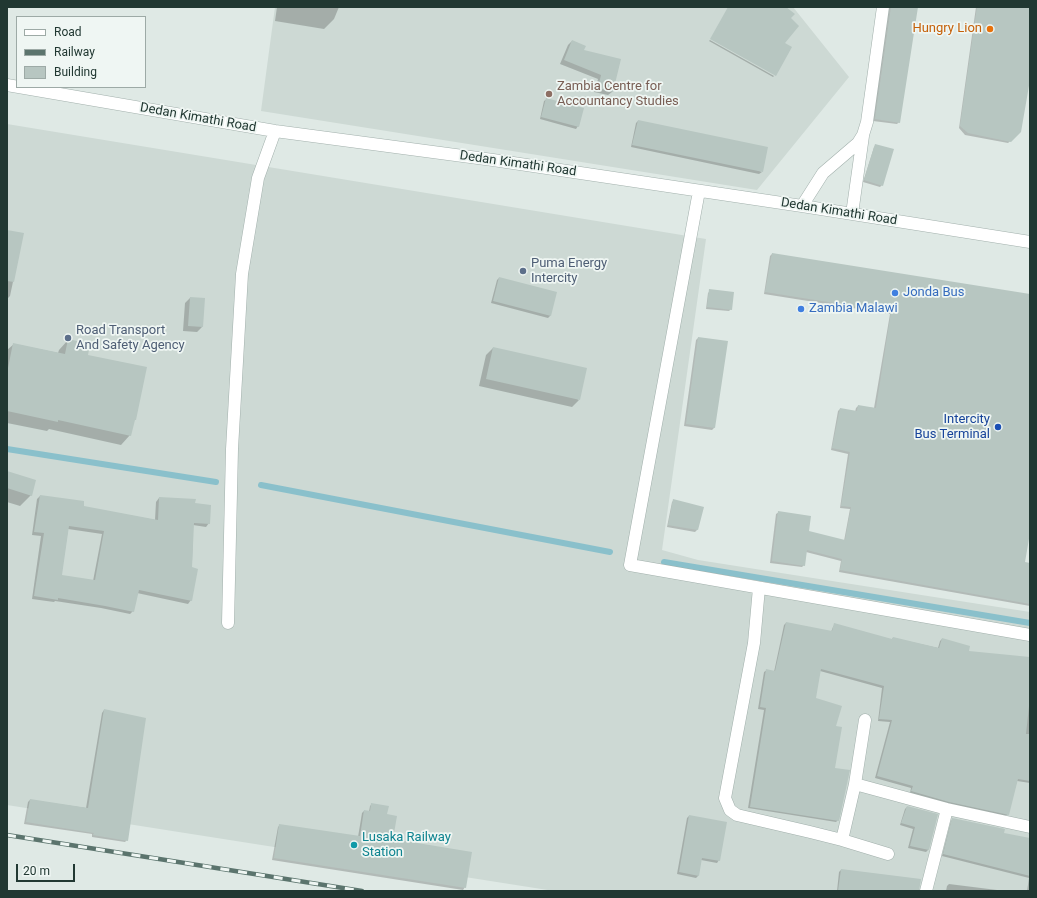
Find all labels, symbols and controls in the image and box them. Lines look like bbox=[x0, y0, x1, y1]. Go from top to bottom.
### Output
legend bbox=[16, 16, 146, 88]
place label: Hungry Lion bbox=[912, 21, 982, 37]
marker: Hungry Lion bbox=[985, 24, 995, 34]
text: Road bbox=[54, 25, 82, 39]
text: Railway bbox=[54, 45, 95, 59]
text: Building bbox=[54, 65, 97, 79]
place label: Zambia Centre for Accountancy Studies bbox=[557, 79, 679, 110]
marker: Zambia Centre for Accountancy Studies bbox=[544, 89, 554, 99]
street label: Dedan Kimathi Road bbox=[139, 100, 257, 136]
street label: Dedan Kimathi Road bbox=[459, 148, 577, 180]
street label: Dedan Kimathi Road bbox=[780, 195, 898, 229]
place label: Puma Energy Intercity bbox=[531, 256, 607, 287]
marker: Puma Energy Intercity bbox=[518, 266, 528, 276]
place label: Jonda Bus bbox=[903, 285, 964, 301]
marker: Jonda Bus bbox=[890, 288, 900, 298]
place label: Zambia Malawi bbox=[809, 301, 898, 317]
marker: Zambia Malawi bbox=[796, 304, 806, 314]
place label: Road Transport And Safety Agency bbox=[76, 323, 185, 354]
marker: Road Transport And Safety Agency bbox=[63, 333, 73, 343]
place label: Intercity Bus Terminal bbox=[914, 412, 990, 443]
marker: Intercity Bus Terminal bbox=[993, 422, 1003, 432]
place label: Lusaka Railway Station bbox=[362, 830, 451, 861]
marker: Lusaka Railway Station bbox=[349, 840, 359, 850]
scale bar bbox=[18, 856, 77, 882]
text: 20 m bbox=[23, 864, 50, 878]

